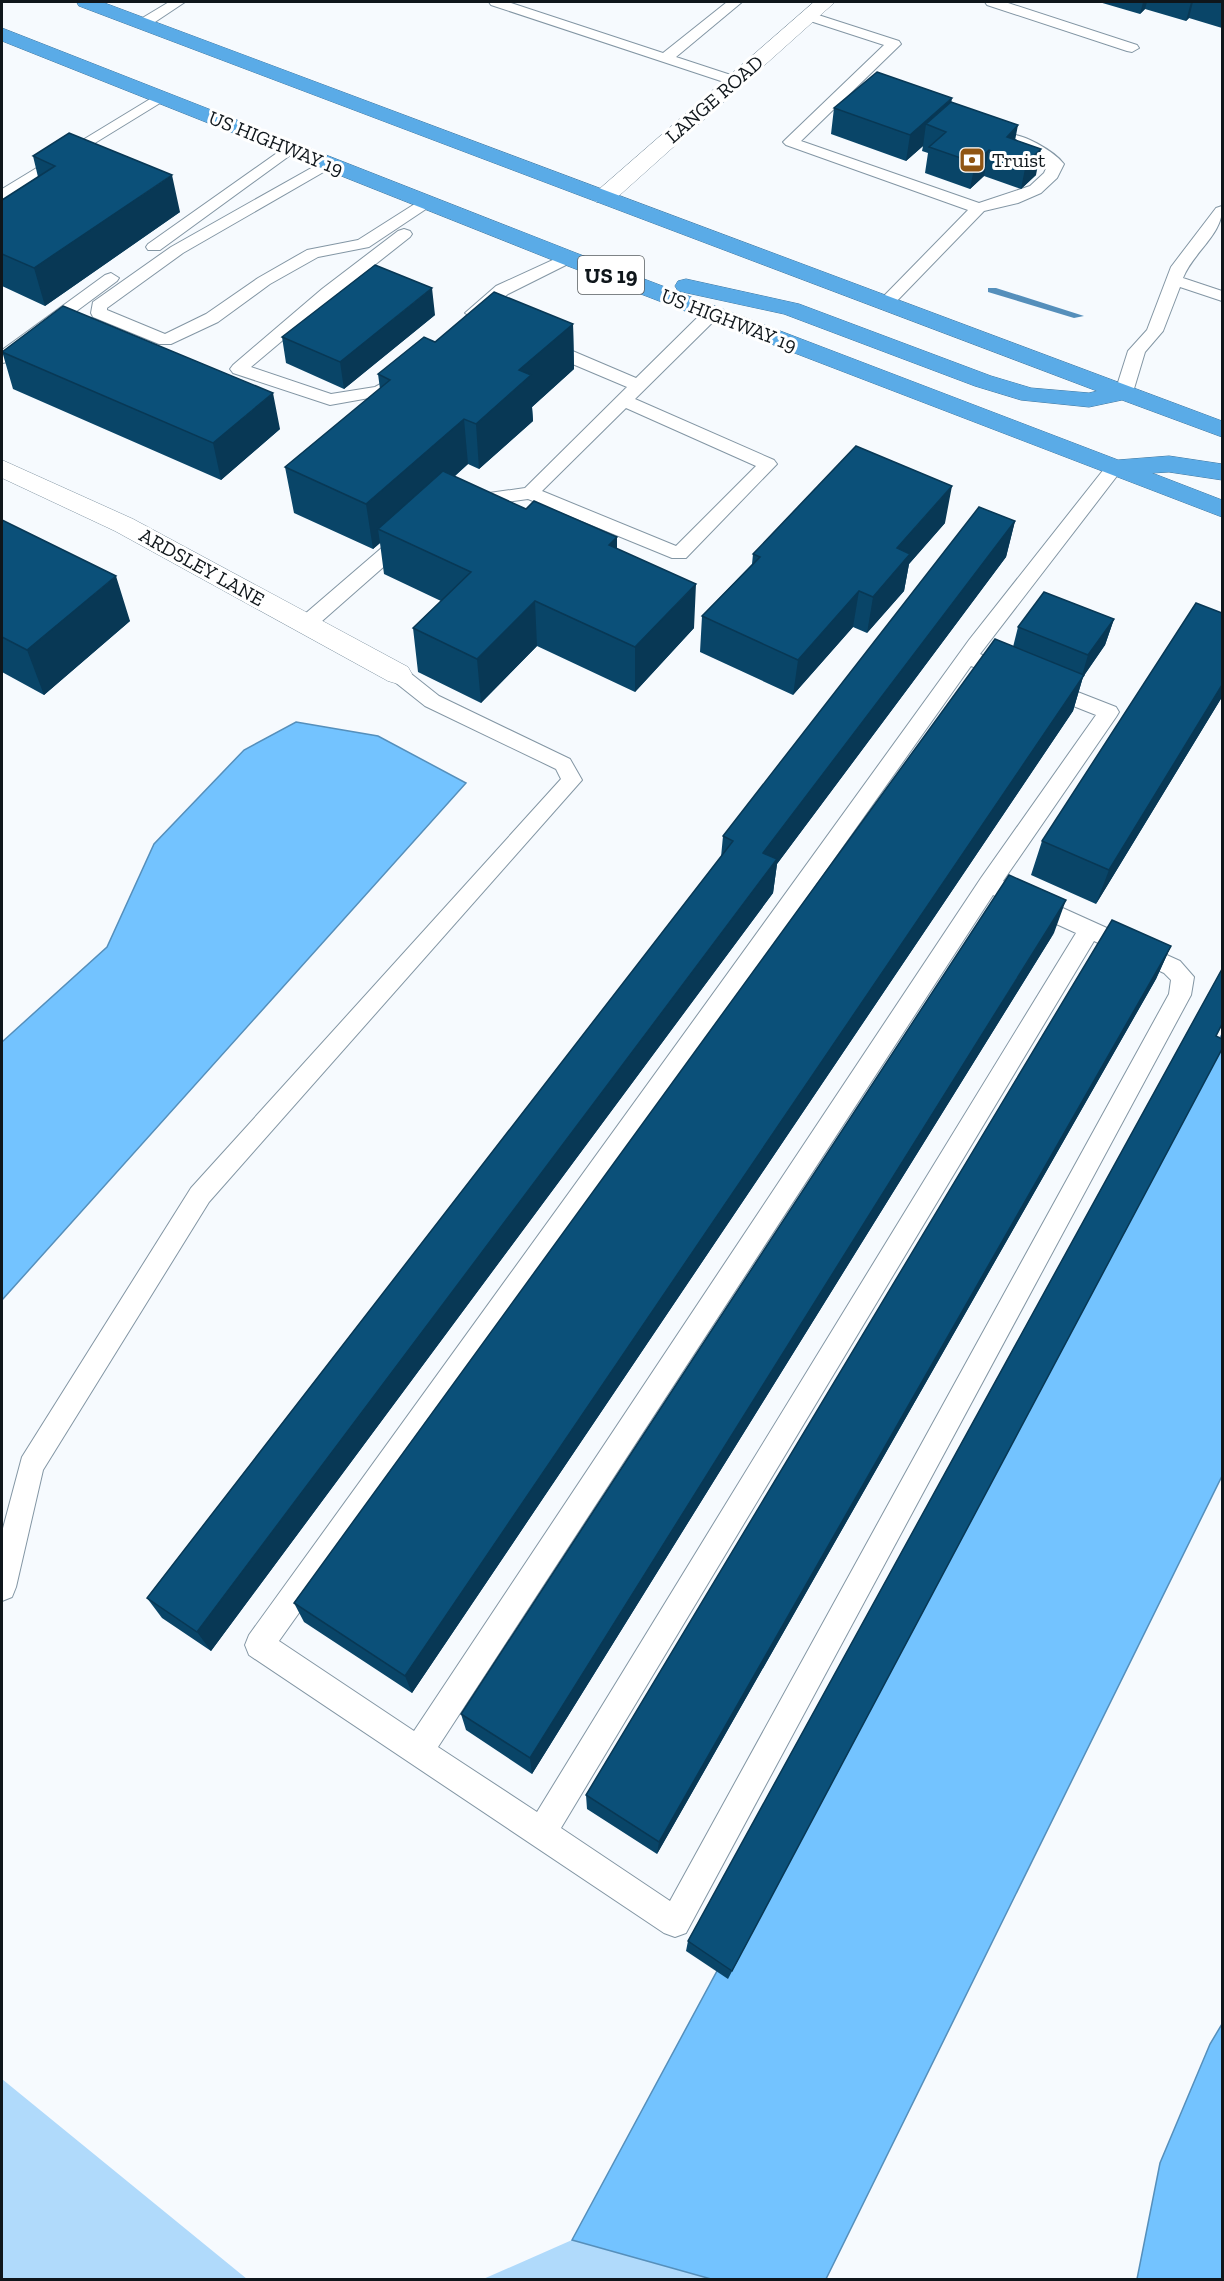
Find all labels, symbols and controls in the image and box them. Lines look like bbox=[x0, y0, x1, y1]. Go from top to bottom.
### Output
street label: LANGE ROAD bbox=[660, 50, 768, 148]
street label: US HIGHWAY 19 bbox=[205, 105, 347, 181]
bank icon: Truist bbox=[957, 145, 987, 175]
place label: Truist bbox=[992, 148, 1046, 172]
road number: US 19 bbox=[578, 256, 644, 294]
street label: US HIGHWAY 19 bbox=[658, 283, 800, 357]
street label: ARDSLEY LANE bbox=[135, 523, 269, 611]

